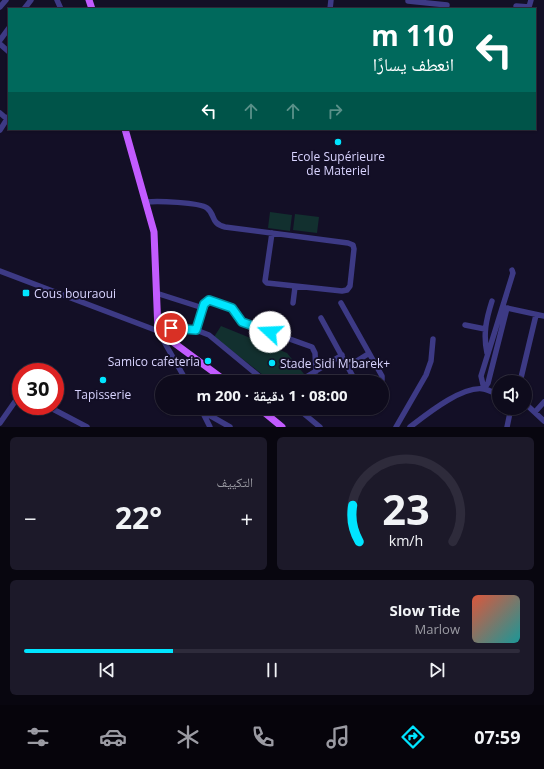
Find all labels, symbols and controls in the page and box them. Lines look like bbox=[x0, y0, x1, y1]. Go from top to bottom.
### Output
text: 110 m bbox=[371, 16, 454, 54]
icon: left bbox=[468, 24, 520, 76]
text: انعطف يسارًا bbox=[373, 52, 454, 76]
icon: left bbox=[198, 100, 220, 122]
icon: ahead bbox=[240, 100, 262, 122]
icon: ahead bbox=[282, 100, 304, 122]
icon: right bbox=[324, 100, 346, 122]
marker: Ecole Supérieure de Materiel bbox=[333, 137, 343, 147]
place label: Ecole Supérieure de Materiel bbox=[291, 148, 385, 179]
place label: Cous bouraoui bbox=[34, 285, 116, 302]
marker: Cous bouraoui bbox=[21, 288, 31, 298]
pin bbox=[154, 311, 188, 345]
position arrow bbox=[249, 311, 291, 353]
icon: arrive bbox=[160, 317, 182, 339]
place label: Samico cafeteria bbox=[108, 353, 200, 370]
place label: Stade Sidi M'barek+ bbox=[280, 355, 390, 372]
marker: Samico cafeteria bbox=[203, 356, 213, 366]
marker: Stade Sidi M'barek+ bbox=[267, 358, 277, 368]
speed limit sign: 30 bbox=[12, 363, 64, 415]
marker: Tapisserie bbox=[98, 375, 108, 385]
map controls bbox=[492, 375, 532, 415]
button: sound bbox=[492, 375, 532, 415]
text: 08:00 · 1 دقيقة · 200 m bbox=[196, 385, 348, 405]
place label: Tapisserie bbox=[75, 386, 132, 403]
text: التكييف bbox=[217, 473, 253, 491]
text: 23 bbox=[382, 480, 429, 536]
text: 22° bbox=[115, 497, 162, 538]
text: − bbox=[24, 503, 37, 533]
text: + bbox=[240, 503, 253, 533]
text: km/h bbox=[388, 530, 423, 549]
text: Slow Tide bbox=[390, 600, 460, 620]
text: Marlow bbox=[415, 620, 460, 638]
icon: previous bbox=[96, 659, 118, 681]
icon: pause bbox=[261, 659, 283, 681]
icon: next bbox=[426, 659, 448, 681]
icon: filters bbox=[24, 723, 52, 751]
icon: car bbox=[99, 723, 127, 751]
icon: climate bbox=[174, 723, 202, 751]
icon: phone bbox=[249, 723, 277, 751]
icon: music bbox=[324, 723, 352, 751]
icon: directions bbox=[399, 723, 427, 751]
text: 07:59 bbox=[474, 725, 520, 749]

